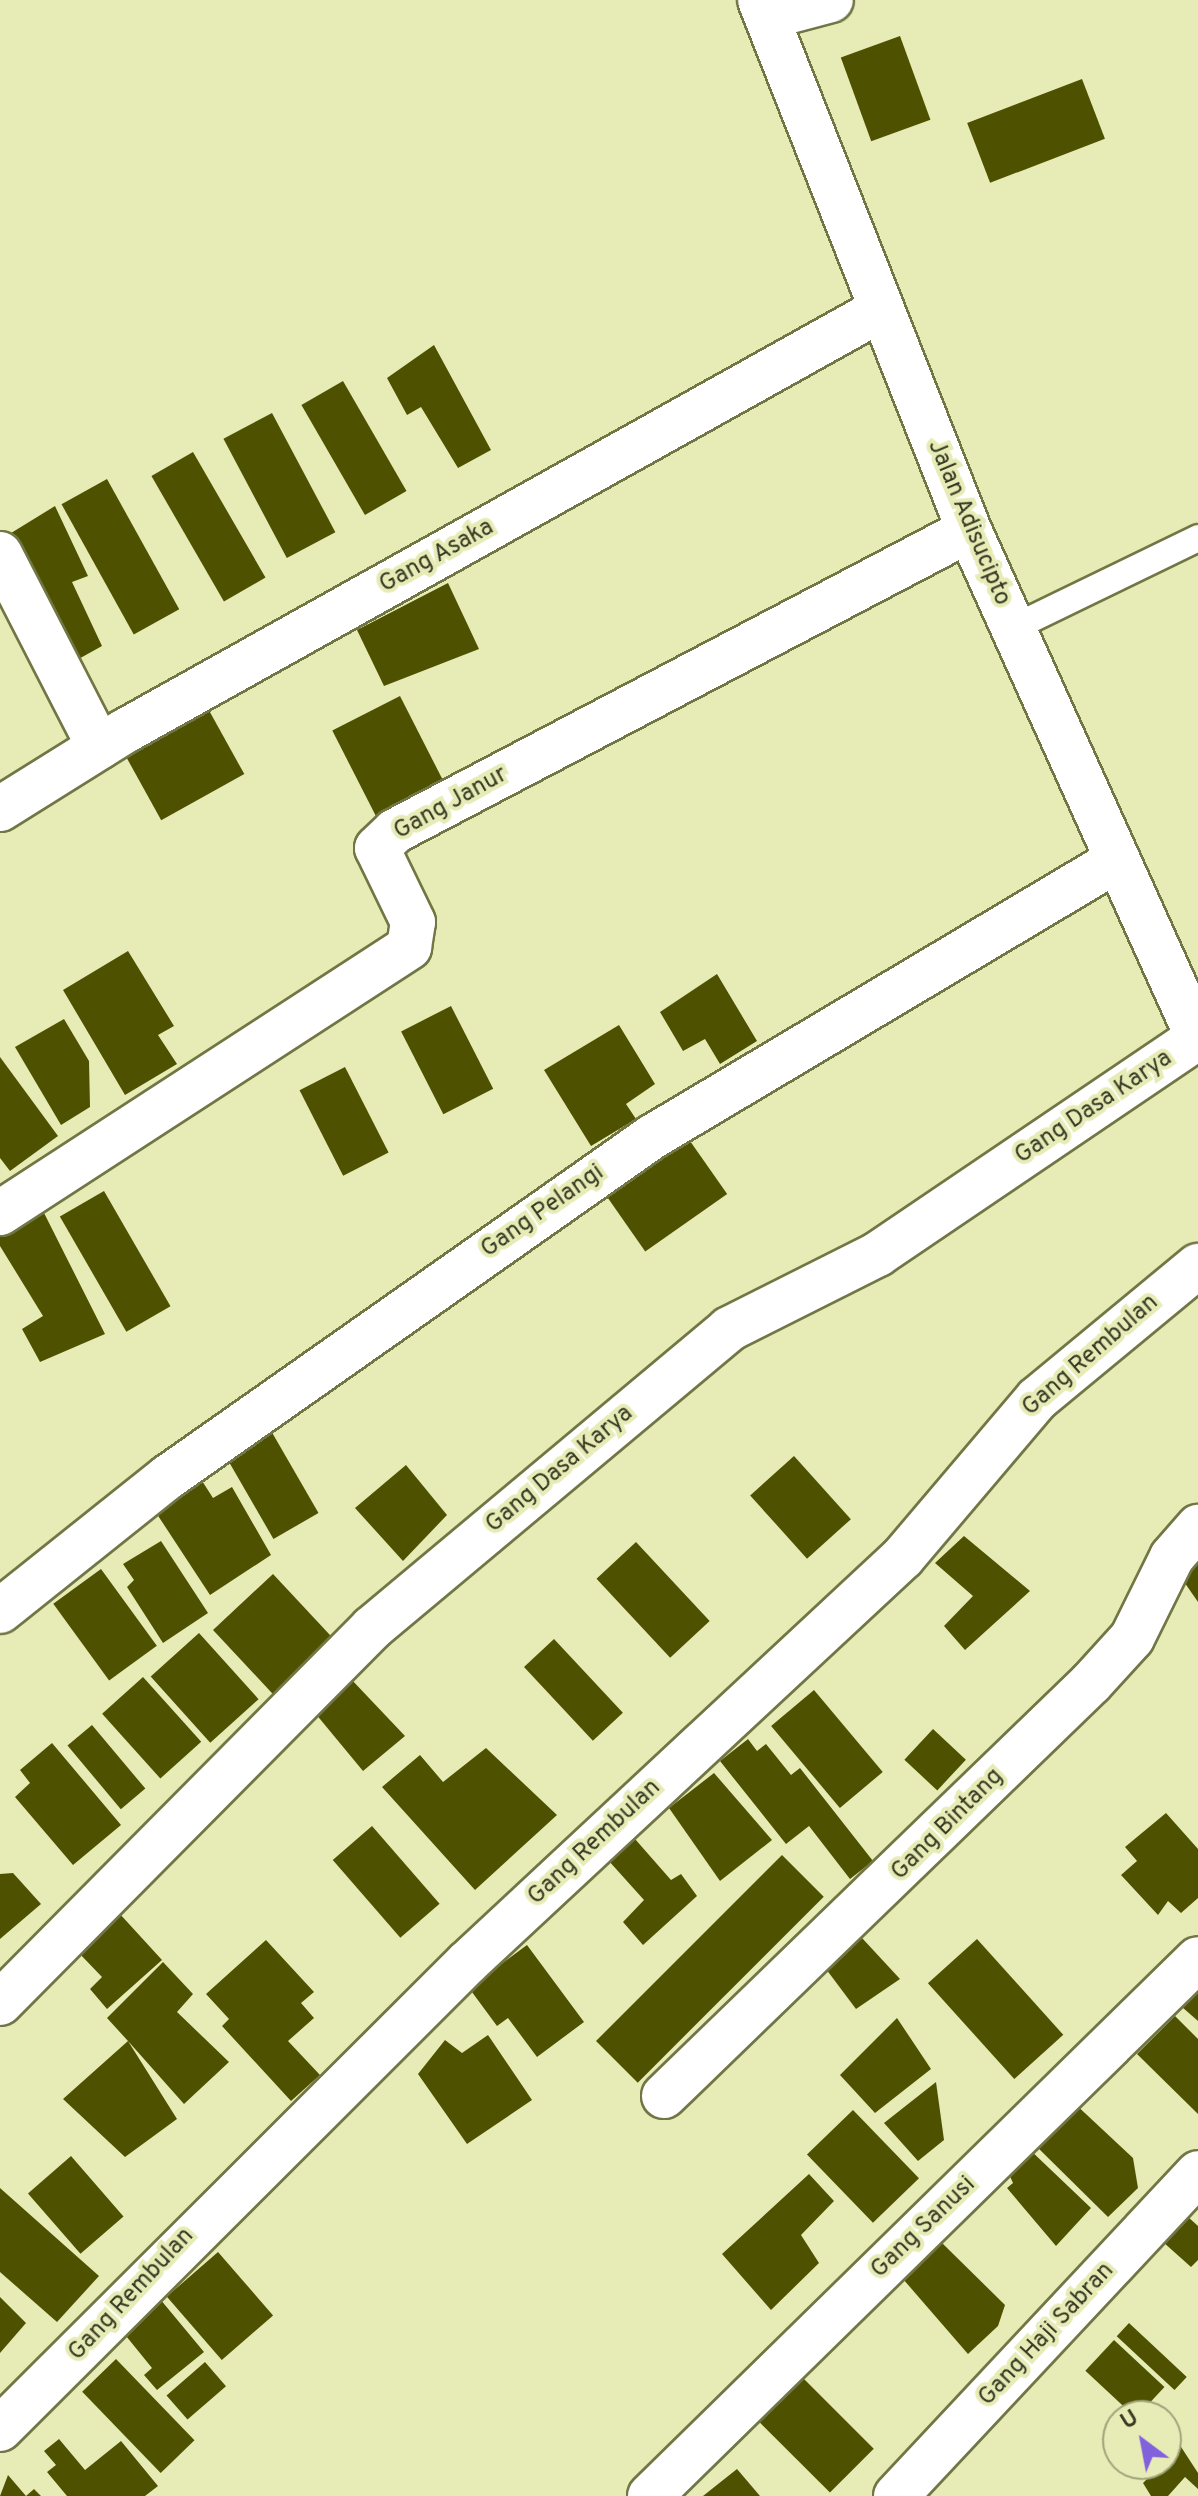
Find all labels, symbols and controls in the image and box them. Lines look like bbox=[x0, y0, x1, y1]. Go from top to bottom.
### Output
street label: Jalan Adisucipto bbox=[920, 436, 1016, 610]
street label: Gang Asaka bbox=[374, 514, 500, 600]
street label: Gang Janur bbox=[389, 761, 513, 847]
street label: Gang Dasa Karya bbox=[1010, 1045, 1178, 1171]
street label: Gang Pelangi bbox=[476, 1159, 610, 1265]
street label: Gang Rembulan bbox=[1017, 1289, 1165, 1423]
street label: Gang Dasa Karya bbox=[481, 1400, 639, 1540]
street label: Gang Bintang bbox=[886, 1763, 1010, 1887]
street label: Gang Rembulan bbox=[523, 1774, 667, 1912]
street label: Gang Sanusi bbox=[866, 2171, 982, 2285]
street label: Gang Rembulan bbox=[63, 2223, 201, 2367]
street label: Gang Haji Sabran bbox=[973, 2257, 1121, 2413]
north arrow bbox=[1102, 2400, 1182, 2480]
text: U bbox=[1116, 2405, 1144, 2437]

